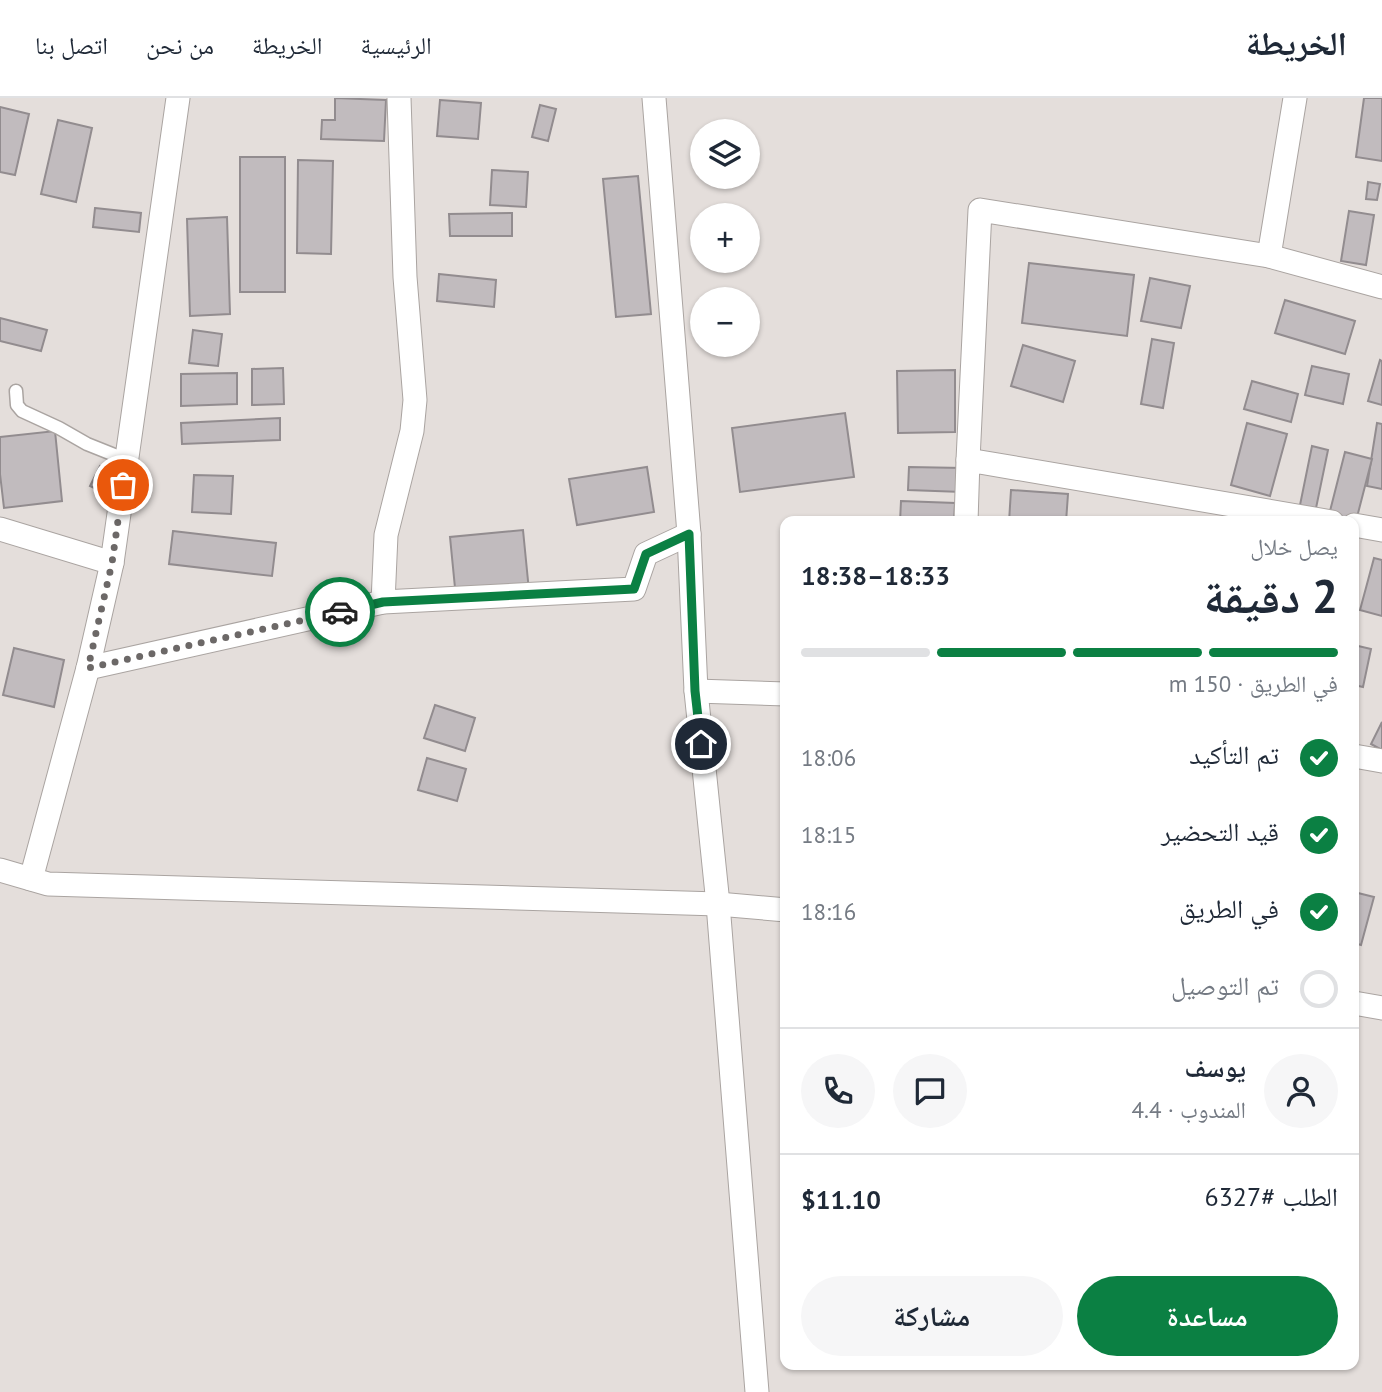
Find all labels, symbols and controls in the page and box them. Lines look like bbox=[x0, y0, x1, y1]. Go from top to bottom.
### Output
text: الخريطة bbox=[1246, 21, 1347, 64]
text: اتصل بنا bbox=[35, 30, 108, 61]
text: من نحن bbox=[146, 30, 214, 61]
text: الخريطة bbox=[252, 30, 323, 61]
text: الرئيسية bbox=[361, 30, 432, 61]
map controls bbox=[690, 119, 760, 357]
button: layers bbox=[690, 119, 760, 189]
button: + bbox=[690, 203, 760, 273]
button: − bbox=[690, 287, 760, 357]
pin bbox=[93, 455, 153, 515]
icon: bag bbox=[104, 466, 142, 504]
text: يصل خلال bbox=[1250, 532, 1338, 561]
text: 18:33–18:38 bbox=[801, 559, 950, 592]
text: 2 دقيقة bbox=[1204, 566, 1338, 626]
courier bbox=[305, 577, 375, 647]
icon: car bbox=[321, 593, 359, 631]
text: في الطريق · 150 m bbox=[1169, 669, 1338, 698]
pin bbox=[671, 714, 731, 774]
icon: home bbox=[682, 725, 720, 763]
text: تم التأكيد bbox=[1189, 738, 1279, 771]
icon: check bbox=[1300, 739, 1338, 777]
text: 18:06 bbox=[801, 743, 856, 772]
text: قيد التحضير bbox=[1161, 815, 1279, 848]
icon: check bbox=[1300, 816, 1338, 854]
text: 18:15 bbox=[801, 820, 856, 849]
text: في الطريق bbox=[1179, 892, 1279, 925]
icon: check bbox=[1300, 893, 1338, 931]
text: 18:16 bbox=[801, 897, 856, 926]
text: تم التوصيل bbox=[1171, 969, 1279, 1002]
text: يوسف bbox=[1185, 1051, 1246, 1084]
button: phone bbox=[801, 1054, 875, 1128]
button: chat bbox=[893, 1054, 967, 1128]
button: person bbox=[1264, 1054, 1338, 1128]
text: المندوب · 4.4 bbox=[1132, 1095, 1246, 1124]
text: الطلب #6327 bbox=[1205, 1180, 1338, 1213]
text: $11.10 bbox=[801, 1183, 881, 1216]
button: مشاركة bbox=[801, 1276, 1063, 1356]
button: مساعدة bbox=[1077, 1276, 1338, 1356]

